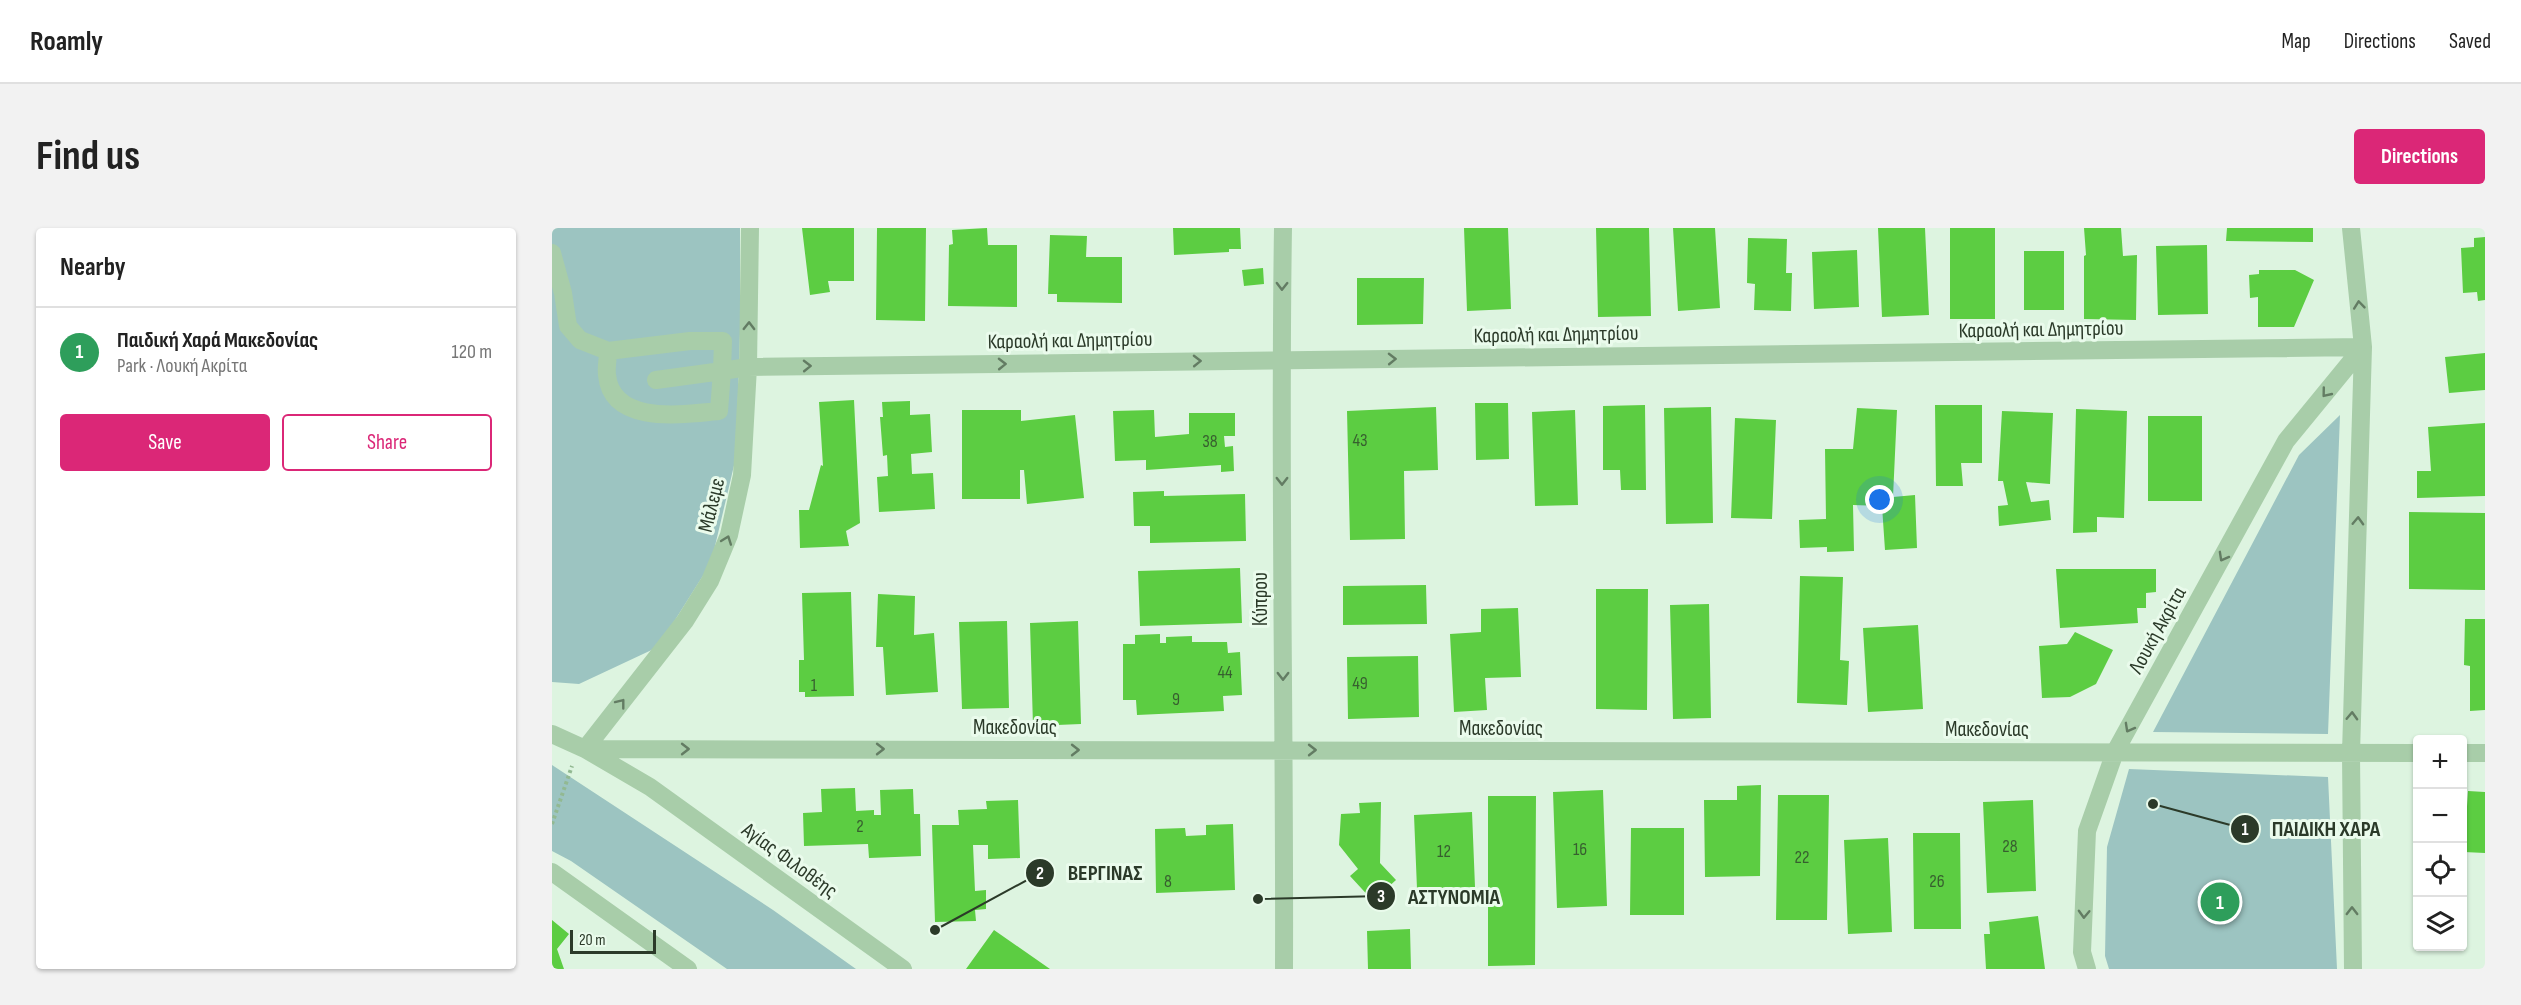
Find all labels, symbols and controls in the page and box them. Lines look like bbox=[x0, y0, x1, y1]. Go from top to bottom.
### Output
text: Roamly bbox=[30, 25, 103, 58]
text: Map bbox=[2281, 29, 2311, 54]
text: Directions bbox=[2344, 29, 2416, 54]
text: Saved bbox=[2449, 29, 2491, 54]
button: Directions bbox=[2354, 129, 2485, 184]
text: Find us bbox=[36, 131, 140, 182]
text: Nearby bbox=[60, 252, 126, 283]
one-way arrow bbox=[1276, 282, 1288, 291]
one-way arrow bbox=[2353, 300, 2366, 309]
street label: Καραολή και Δημητρίου bbox=[1958, 316, 2124, 343]
street label: Καραολή και Δημητρίου bbox=[1473, 321, 1639, 348]
one-way arrow bbox=[742, 322, 755, 331]
text: Παιδική Χαρά Μακεδονίας bbox=[117, 327, 318, 354]
street label: Καραολή και Δημητρίου bbox=[987, 327, 1153, 354]
text: 1 bbox=[76, 340, 83, 364]
text: 120 m bbox=[452, 340, 492, 364]
one-way arrow bbox=[1387, 353, 1396, 365]
text: Park · Λουκή Ακρίτα bbox=[117, 354, 247, 378]
one-way arrow bbox=[1192, 355, 1201, 367]
one-way arrow bbox=[997, 357, 1006, 370]
one-way arrow bbox=[802, 360, 811, 372]
one-way arrow bbox=[2323, 386, 2334, 397]
button: Save bbox=[60, 414, 270, 471]
button: Share bbox=[282, 414, 492, 471]
house number: 43 bbox=[1352, 430, 1368, 451]
house number: 38 bbox=[1202, 431, 1218, 452]
street label: Μάλεμε bbox=[693, 475, 730, 535]
one-way arrow bbox=[1276, 477, 1288, 486]
your location bbox=[1865, 485, 1894, 514]
one-way arrow bbox=[2352, 516, 2364, 525]
one-way arrow bbox=[719, 535, 732, 546]
one-way arrow bbox=[2219, 551, 2230, 561]
street label: Κύπρου bbox=[1248, 572, 1273, 626]
street label: Λουκή Ακρίτα bbox=[2123, 582, 2192, 679]
house number: 44 bbox=[1217, 662, 1233, 683]
one-way arrow bbox=[1277, 672, 1290, 681]
house number: 49 bbox=[1352, 673, 1368, 694]
house number: 1 bbox=[811, 675, 818, 696]
house number: 9 bbox=[1172, 689, 1180, 710]
one-way arrow bbox=[613, 698, 624, 709]
one-way arrow bbox=[2346, 711, 2358, 720]
street label: Μακεδονίας bbox=[973, 715, 1057, 740]
street label: Μακεδονίας bbox=[1459, 716, 1543, 741]
street label: Μακεδονίας bbox=[1945, 717, 2029, 742]
one-way arrow bbox=[2125, 721, 2136, 732]
map controls bbox=[2413, 735, 2467, 951]
button: + bbox=[2413, 735, 2467, 789]
one-way arrow bbox=[681, 743, 690, 755]
one-way arrow bbox=[876, 743, 885, 755]
one-way arrow bbox=[1071, 744, 1080, 756]
one-way arrow bbox=[1308, 744, 1317, 756]
button: − bbox=[2413, 789, 2467, 843]
callout: ΠΑΙΔΙΚΗ ΧΑΡΑ bbox=[2230, 809, 2392, 849]
house number: 2 bbox=[856, 816, 864, 837]
text: ΠΑΙΔΙΚΗ ΧΑΡΑ bbox=[2272, 816, 2381, 843]
street label: Αγίας Φιλοθέης bbox=[736, 817, 842, 903]
text: 1 bbox=[2241, 819, 2249, 840]
house number: 28 bbox=[2002, 836, 2018, 857]
house number: 16 bbox=[1573, 839, 1587, 860]
house number: 12 bbox=[1437, 841, 1451, 862]
button: locate bbox=[2413, 843, 2467, 897]
house number: 22 bbox=[1795, 847, 1809, 868]
callout: ΒΕΡΓΙΝΑΣ bbox=[1025, 853, 1154, 893]
text: ΒΕΡΓΙΝΑΣ bbox=[1068, 860, 1142, 887]
text: 2 bbox=[1036, 863, 1044, 884]
house number: 8 bbox=[1164, 871, 1172, 892]
house number: 26 bbox=[1929, 871, 1945, 892]
callout: ΑΣΤΥΝΟΜΙΑ bbox=[1366, 876, 1512, 916]
pin: 1 bbox=[2200, 880, 2240, 924]
text: ΑΣΤΥΝΟΜΙΑ bbox=[1407, 884, 1501, 911]
text: 3 bbox=[1377, 886, 1385, 907]
button: layers bbox=[2413, 897, 2467, 951]
one-way arrow bbox=[2346, 906, 2358, 915]
one-way arrow bbox=[2077, 910, 2090, 919]
scale bar bbox=[570, 927, 656, 954]
text: 20 m bbox=[579, 931, 606, 950]

